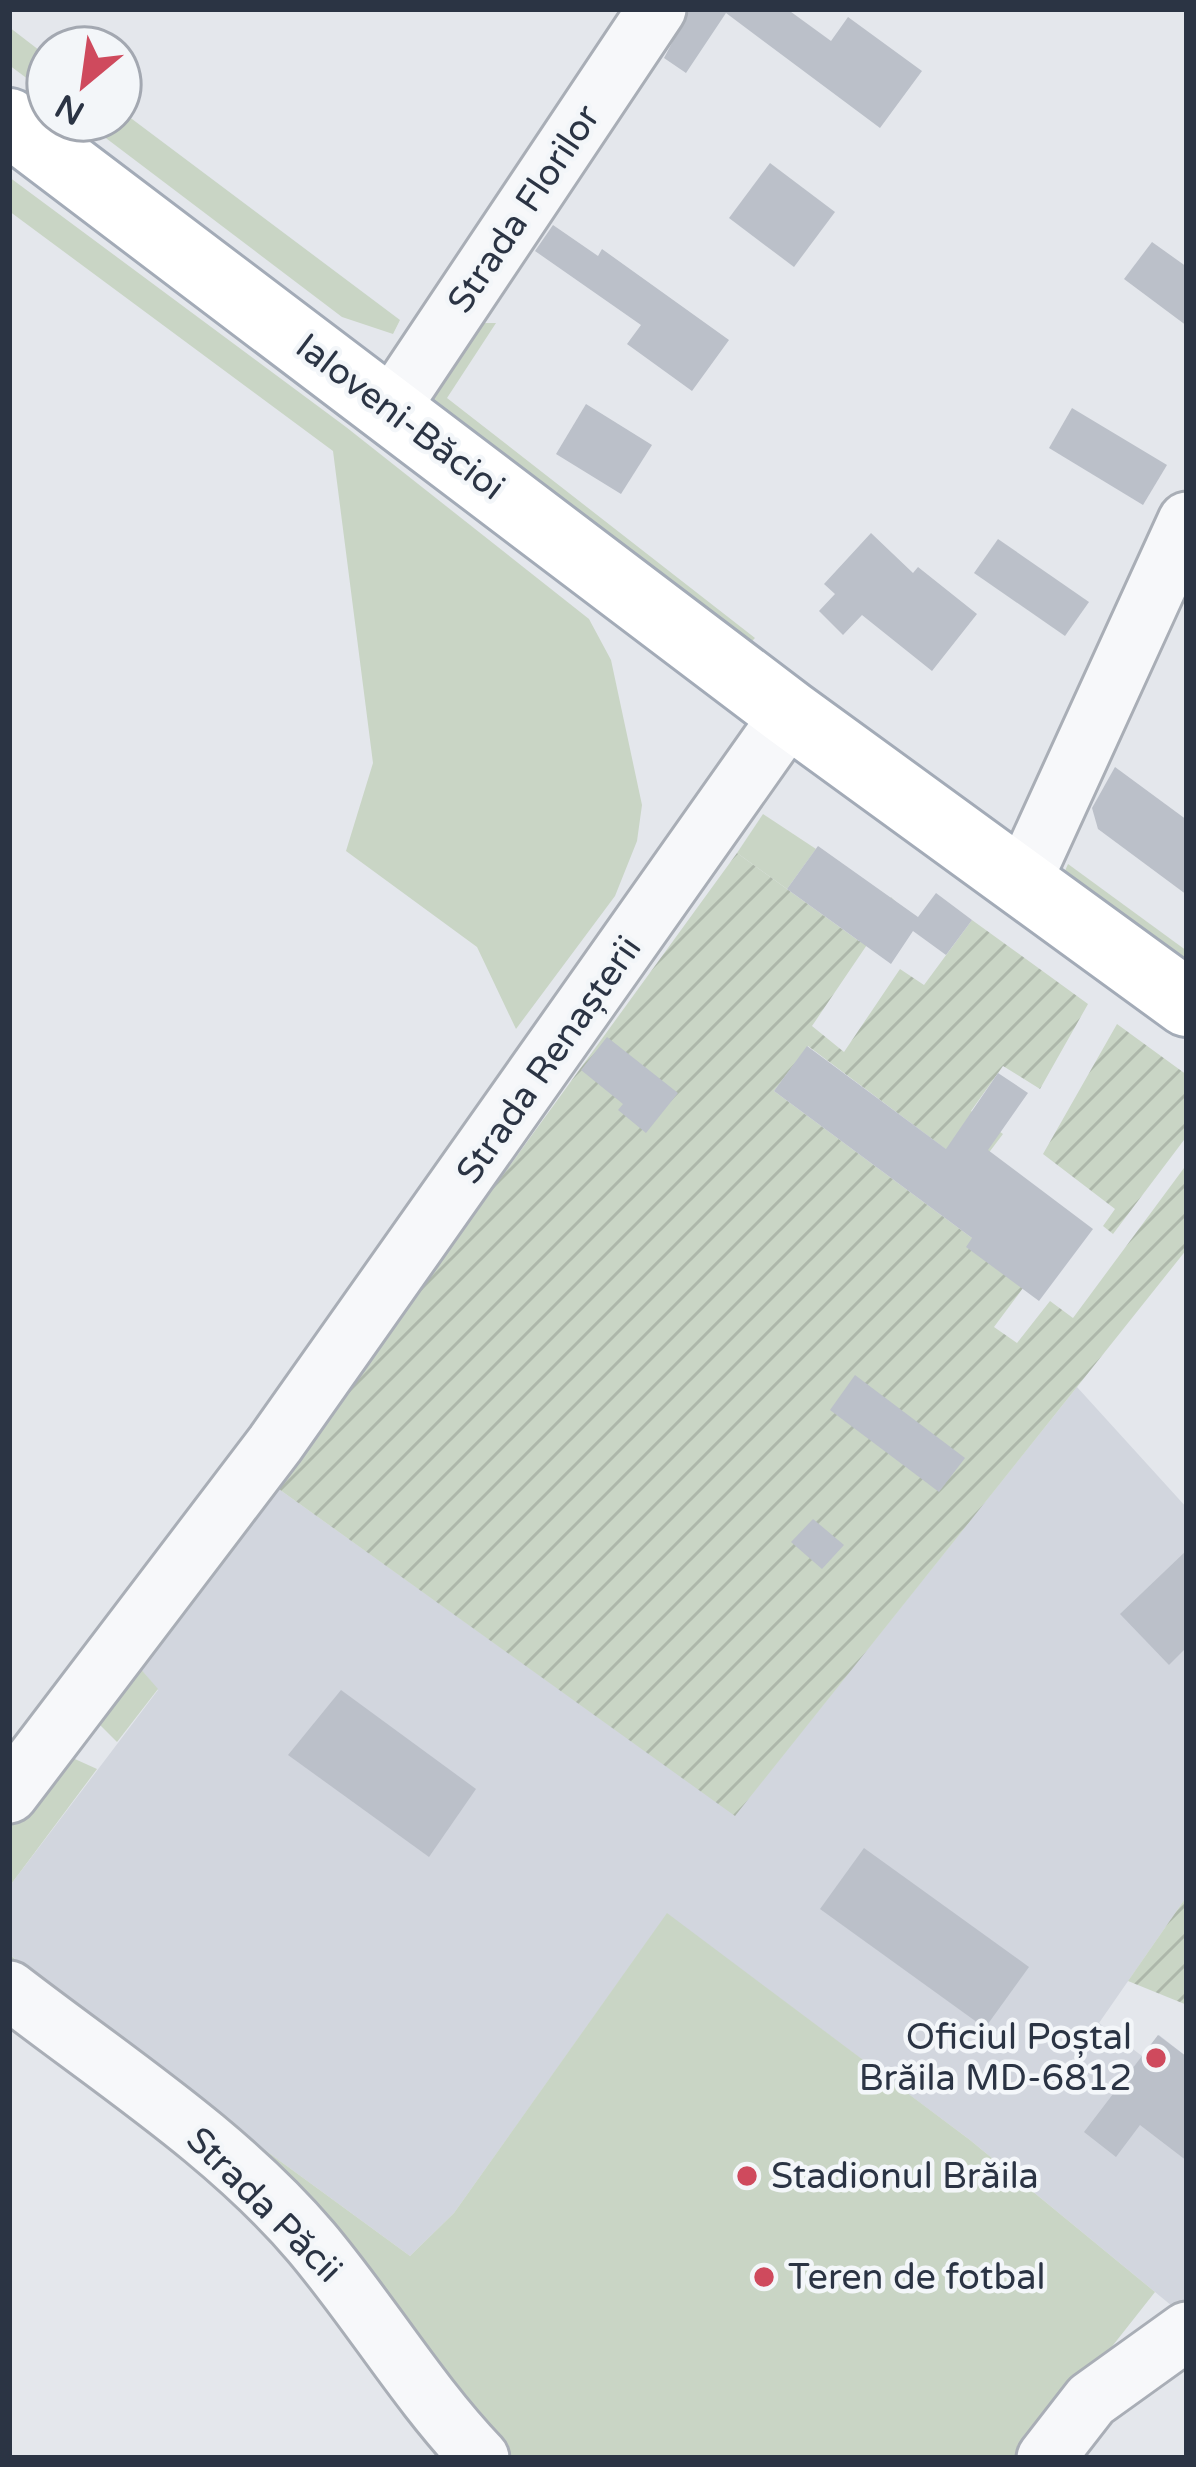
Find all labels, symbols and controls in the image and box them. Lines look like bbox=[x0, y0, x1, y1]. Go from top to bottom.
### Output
north arrow bbox=[24, 24, 144, 144]
text: N bbox=[49, 85, 91, 132]
street label: Strada Florilor bbox=[439, 97, 609, 321]
street label: Ialoveni-Băcioi bbox=[287, 325, 513, 509]
street label: Strada Renașterii bbox=[448, 928, 650, 1192]
place label: Oficiul Poștal Brăila MD-6812 bbox=[859, 2016, 1132, 2100]
marker: Oficiul Poștal Brăila MD-6812 bbox=[1143, 2045, 1169, 2071]
street label: Strada Păcii bbox=[177, 2118, 351, 2292]
place label: Stadionul Brăila bbox=[771, 2155, 1039, 2198]
marker: Stadionul Brăila bbox=[734, 2163, 760, 2189]
place label: Teren de fotbal bbox=[788, 2256, 1045, 2299]
marker: Teren de fotbal bbox=[751, 2264, 777, 2290]

